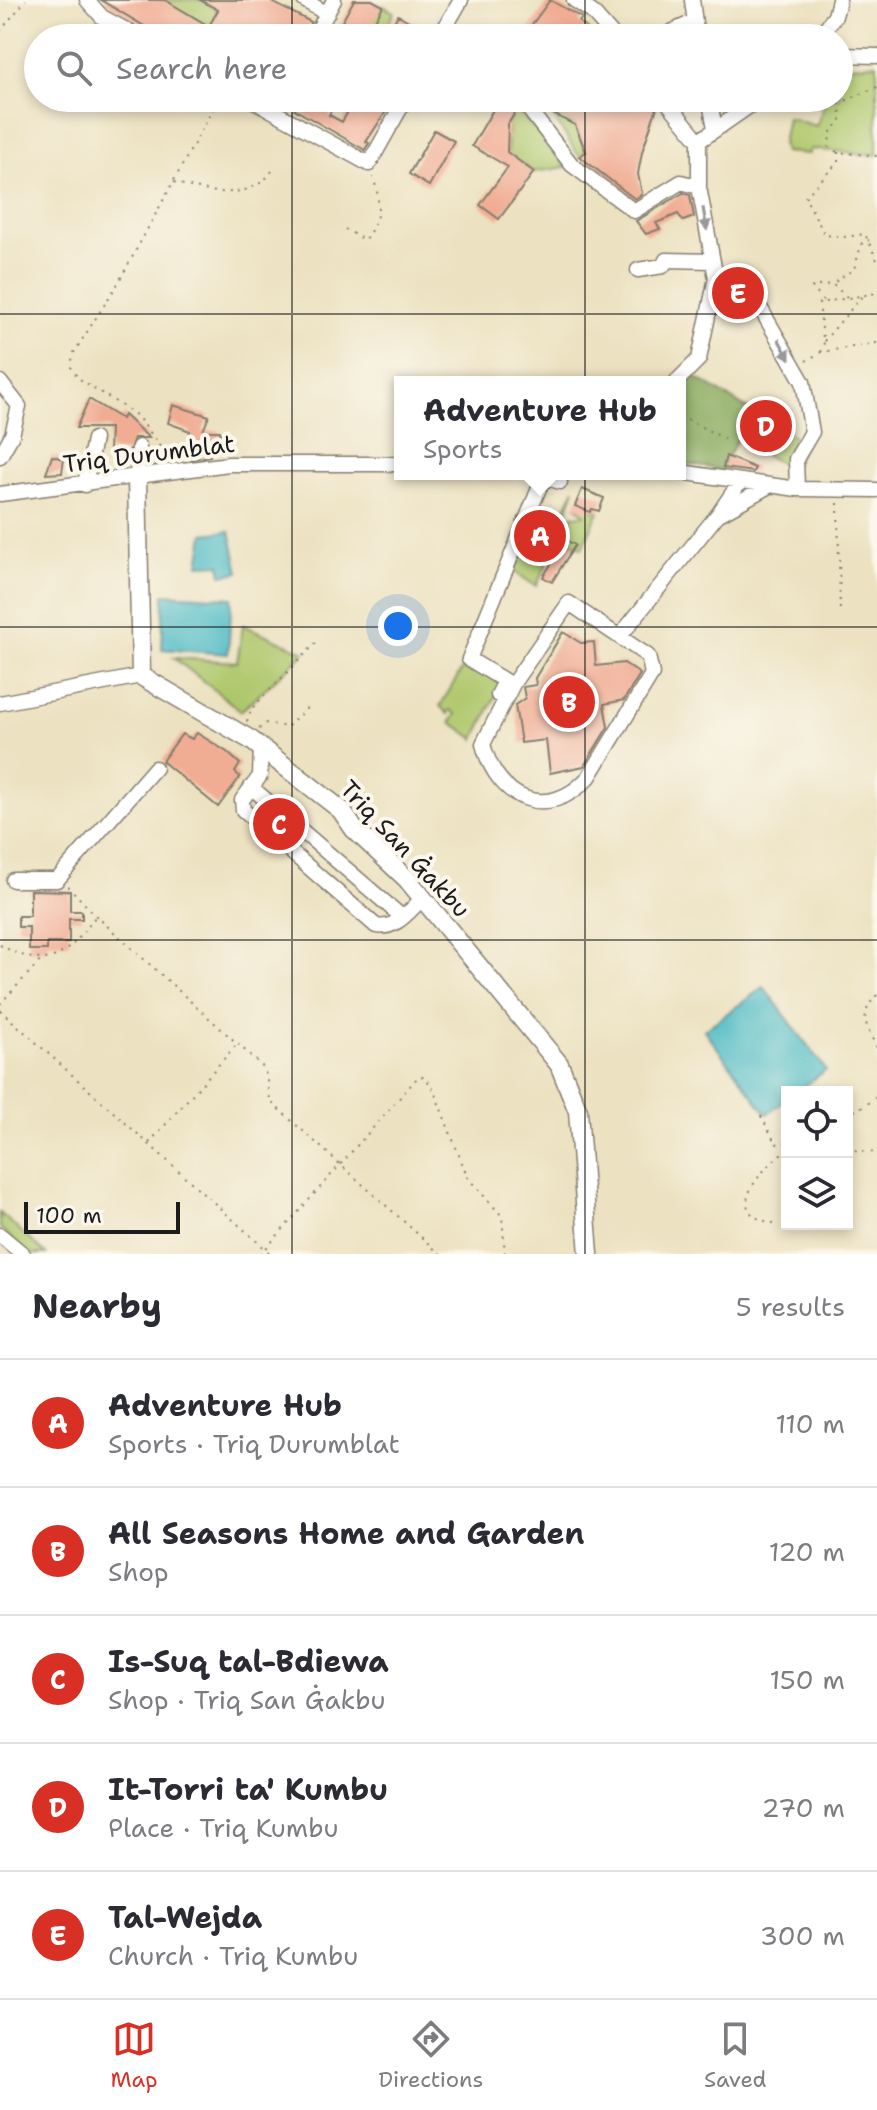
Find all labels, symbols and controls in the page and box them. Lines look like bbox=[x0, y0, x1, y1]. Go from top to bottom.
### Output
search box bbox=[24, 24, 853, 112]
icon: search bbox=[52, 46, 96, 90]
text: Search here bbox=[116, 48, 287, 89]
one-way arrow bbox=[700, 206, 712, 231]
pin: E bbox=[712, 263, 764, 323]
one-way arrow bbox=[777, 338, 791, 361]
popup bbox=[394, 376, 686, 480]
text: Adventure Hub bbox=[423, 390, 657, 431]
pin: D bbox=[740, 396, 792, 456]
street label: Triq Durumblat bbox=[61, 428, 237, 480]
text: Sports bbox=[423, 431, 503, 466]
pin: A bbox=[514, 506, 566, 566]
your location bbox=[378, 606, 418, 646]
pin: B bbox=[543, 672, 595, 732]
street label: Triq San Ġakbu bbox=[333, 773, 477, 925]
pin: C bbox=[253, 794, 305, 854]
map controls bbox=[781, 1086, 853, 1230]
button: locate bbox=[781, 1086, 853, 1158]
button: layers bbox=[781, 1158, 853, 1230]
scale bar bbox=[24, 1198, 180, 1234]
text: 100 m bbox=[36, 1201, 102, 1230]
text: Nearby bbox=[32, 1283, 162, 1329]
text: 5 results bbox=[736, 1289, 845, 1324]
text: Adventure Hub bbox=[108, 1385, 342, 1426]
text: A bbox=[48, 1406, 68, 1441]
text: 110 m bbox=[775, 1406, 845, 1441]
text: Sports · Triq Durumblat bbox=[108, 1426, 400, 1461]
text: All Seasons Home and Garden bbox=[108, 1513, 585, 1554]
text: B bbox=[50, 1534, 66, 1569]
text: 120 m bbox=[769, 1534, 845, 1569]
text: Shop bbox=[108, 1554, 169, 1589]
text: Is-Suq tal-Bdiewa bbox=[108, 1641, 389, 1682]
text: C bbox=[50, 1662, 66, 1697]
text: 150 m bbox=[769, 1662, 845, 1697]
text: Shop · Triq San Ġakbu bbox=[108, 1682, 386, 1717]
text: It-Torri ta' Kumbu bbox=[108, 1769, 388, 1810]
text: D bbox=[49, 1790, 67, 1825]
text: 270 m bbox=[762, 1790, 845, 1825]
text: Place · Triq Kumbu bbox=[108, 1810, 339, 1845]
text: Tal-Wejda bbox=[108, 1897, 262, 1938]
text: E bbox=[49, 1918, 67, 1953]
text: 300 m bbox=[760, 1918, 845, 1953]
text: Church · Triq Kumbu bbox=[108, 1938, 358, 1973]
tab: Map bbox=[110, 2017, 158, 2094]
tab: Directions bbox=[378, 2017, 483, 2094]
tab: Saved bbox=[704, 2017, 767, 2094]

